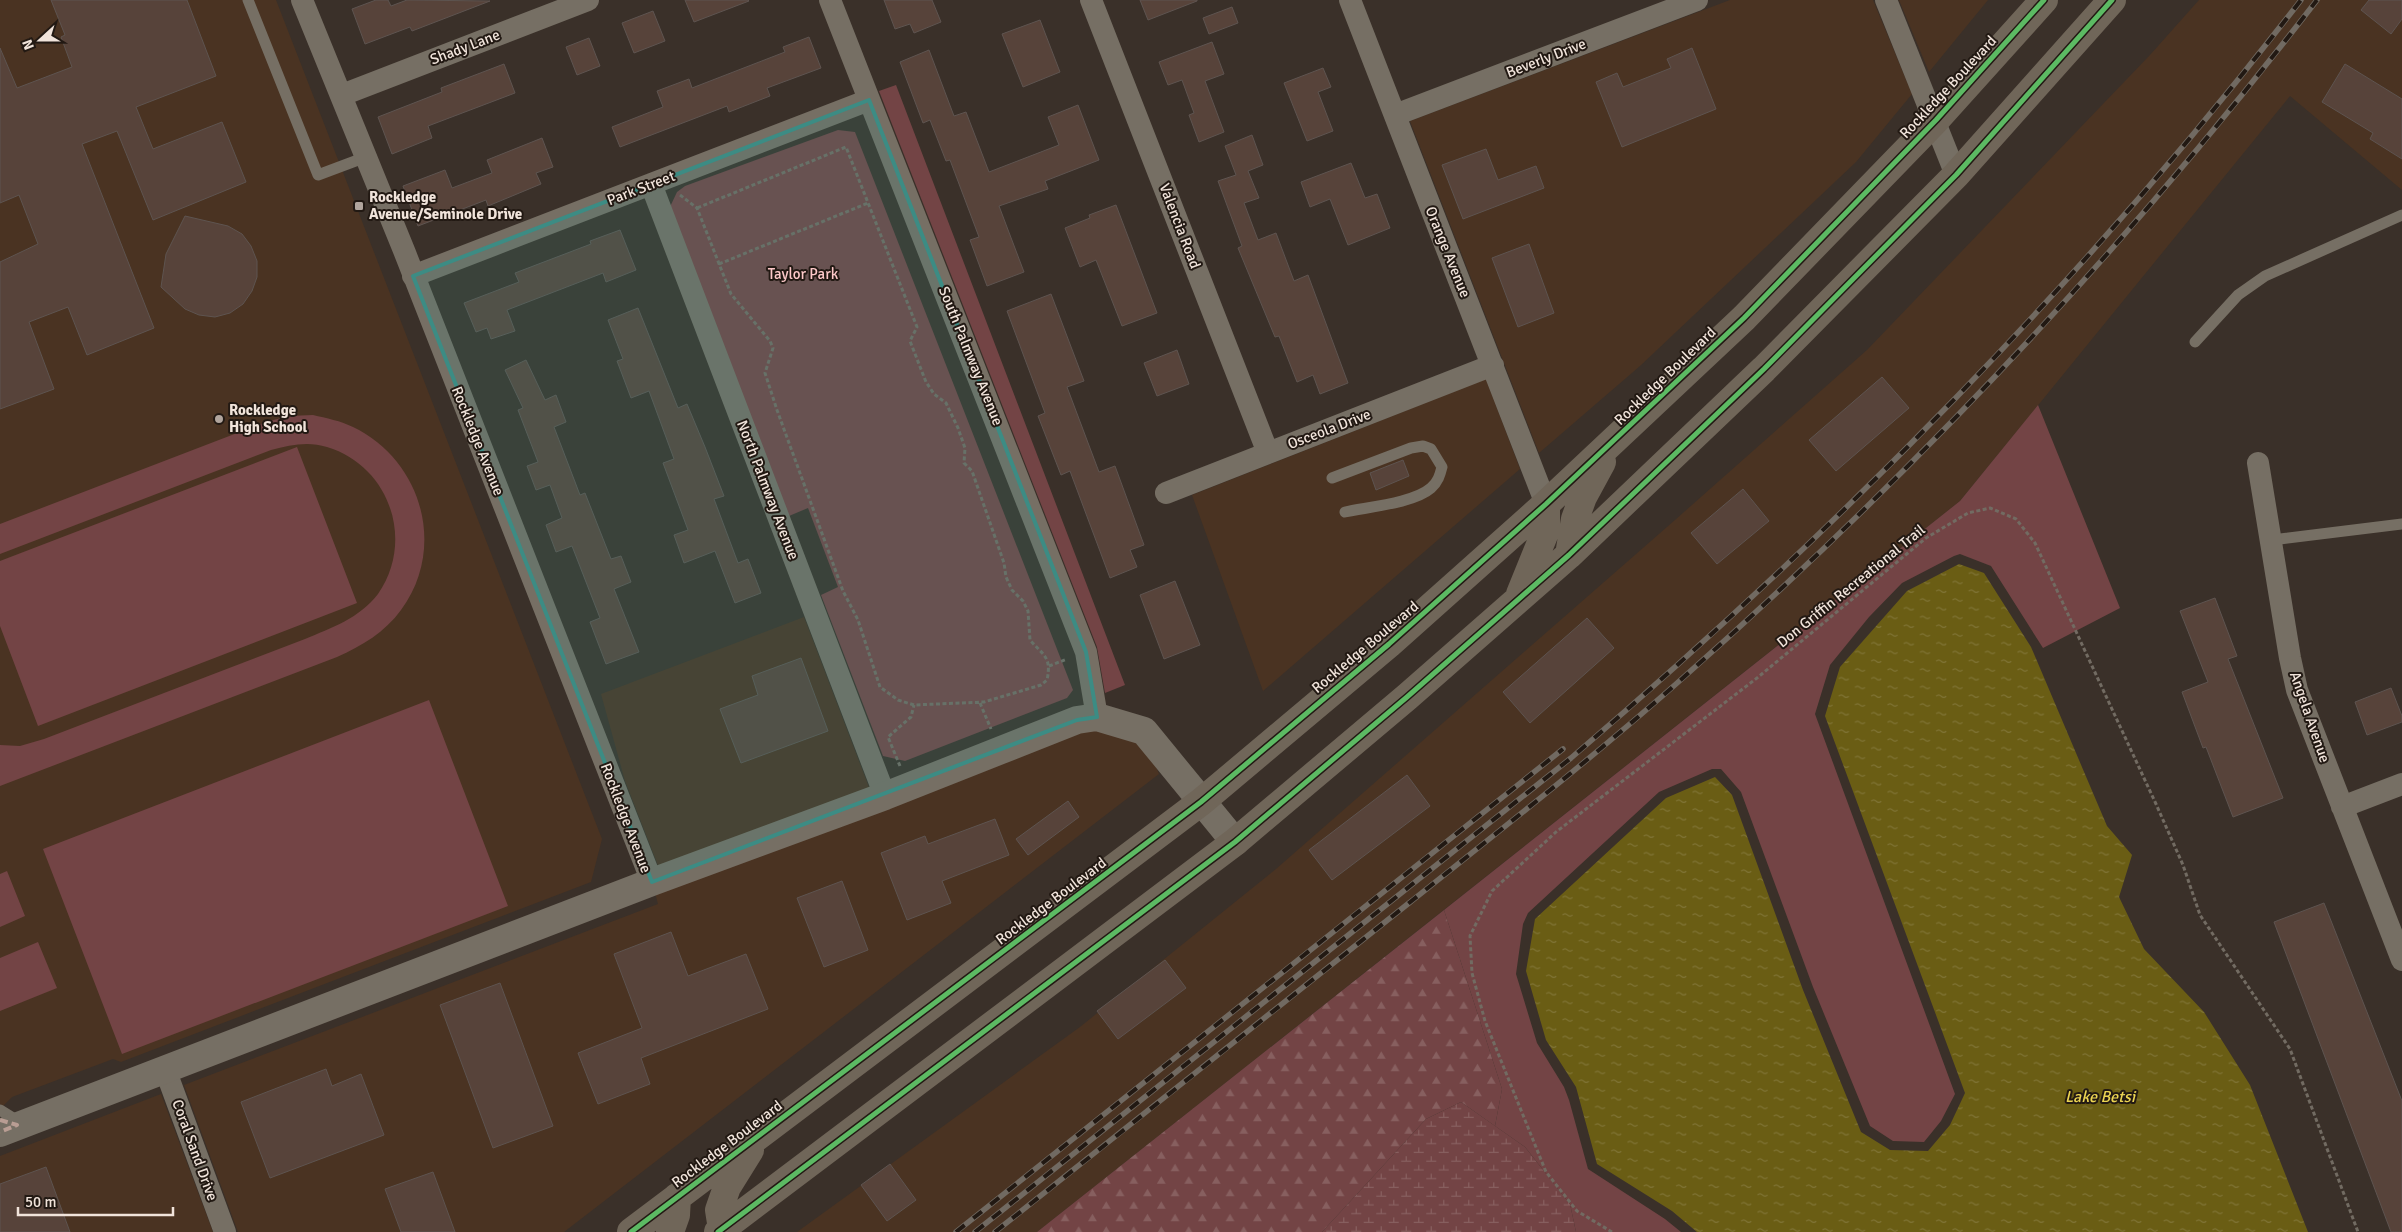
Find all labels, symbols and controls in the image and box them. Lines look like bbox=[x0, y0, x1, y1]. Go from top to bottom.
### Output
north arrow bbox=[15, 15, 65, 65]
street label: Shady Lane bbox=[428, 25, 502, 69]
street label: Rockledge Boulevard bbox=[1896, 32, 2000, 142]
street label: Beverly Drive bbox=[1503, 35, 1589, 81]
text: N bbox=[19, 37, 38, 52]
street label: Park Street bbox=[605, 167, 677, 209]
street label: Valencia Road bbox=[1155, 181, 1205, 271]
place label: Rockledge Avenue/Seminole Drive bbox=[369, 188, 522, 223]
marker: Rockledge Avenue/Seminole Drive bbox=[353, 200, 365, 212]
street label: Orange Avenue bbox=[1422, 204, 1474, 300]
park label: Taylor Park bbox=[768, 265, 839, 283]
street label: South Palmway Avenue bbox=[935, 284, 1007, 428]
street label: Rockledge Boulevard bbox=[1611, 323, 1719, 429]
street label: Rockledge Avenue bbox=[448, 384, 508, 498]
place label: Rockledge High School bbox=[229, 401, 308, 436]
street label: Osceola Drive bbox=[1285, 405, 1373, 453]
marker: Rockledge High School bbox=[213, 413, 225, 425]
street label: North Palmway Avenue bbox=[733, 418, 803, 562]
street label: Don Griffin Recreational Trail bbox=[1773, 521, 1929, 651]
street label: Rockledge Boulevard bbox=[1308, 597, 1422, 697]
street label: Angela Avenue bbox=[2286, 669, 2334, 765]
street label: Rockledge Avenue bbox=[597, 760, 655, 876]
street label: Rockledge Boulevard bbox=[992, 854, 1110, 948]
water label: Lake Betsi bbox=[2065, 1087, 2137, 1107]
street label: Coral Sand Drive bbox=[168, 1097, 222, 1203]
street label: Rockledge Boulevard bbox=[668, 1097, 786, 1191]
scale bar bbox=[18, 1184, 172, 1216]
text: 50 m bbox=[25, 1193, 56, 1211]

